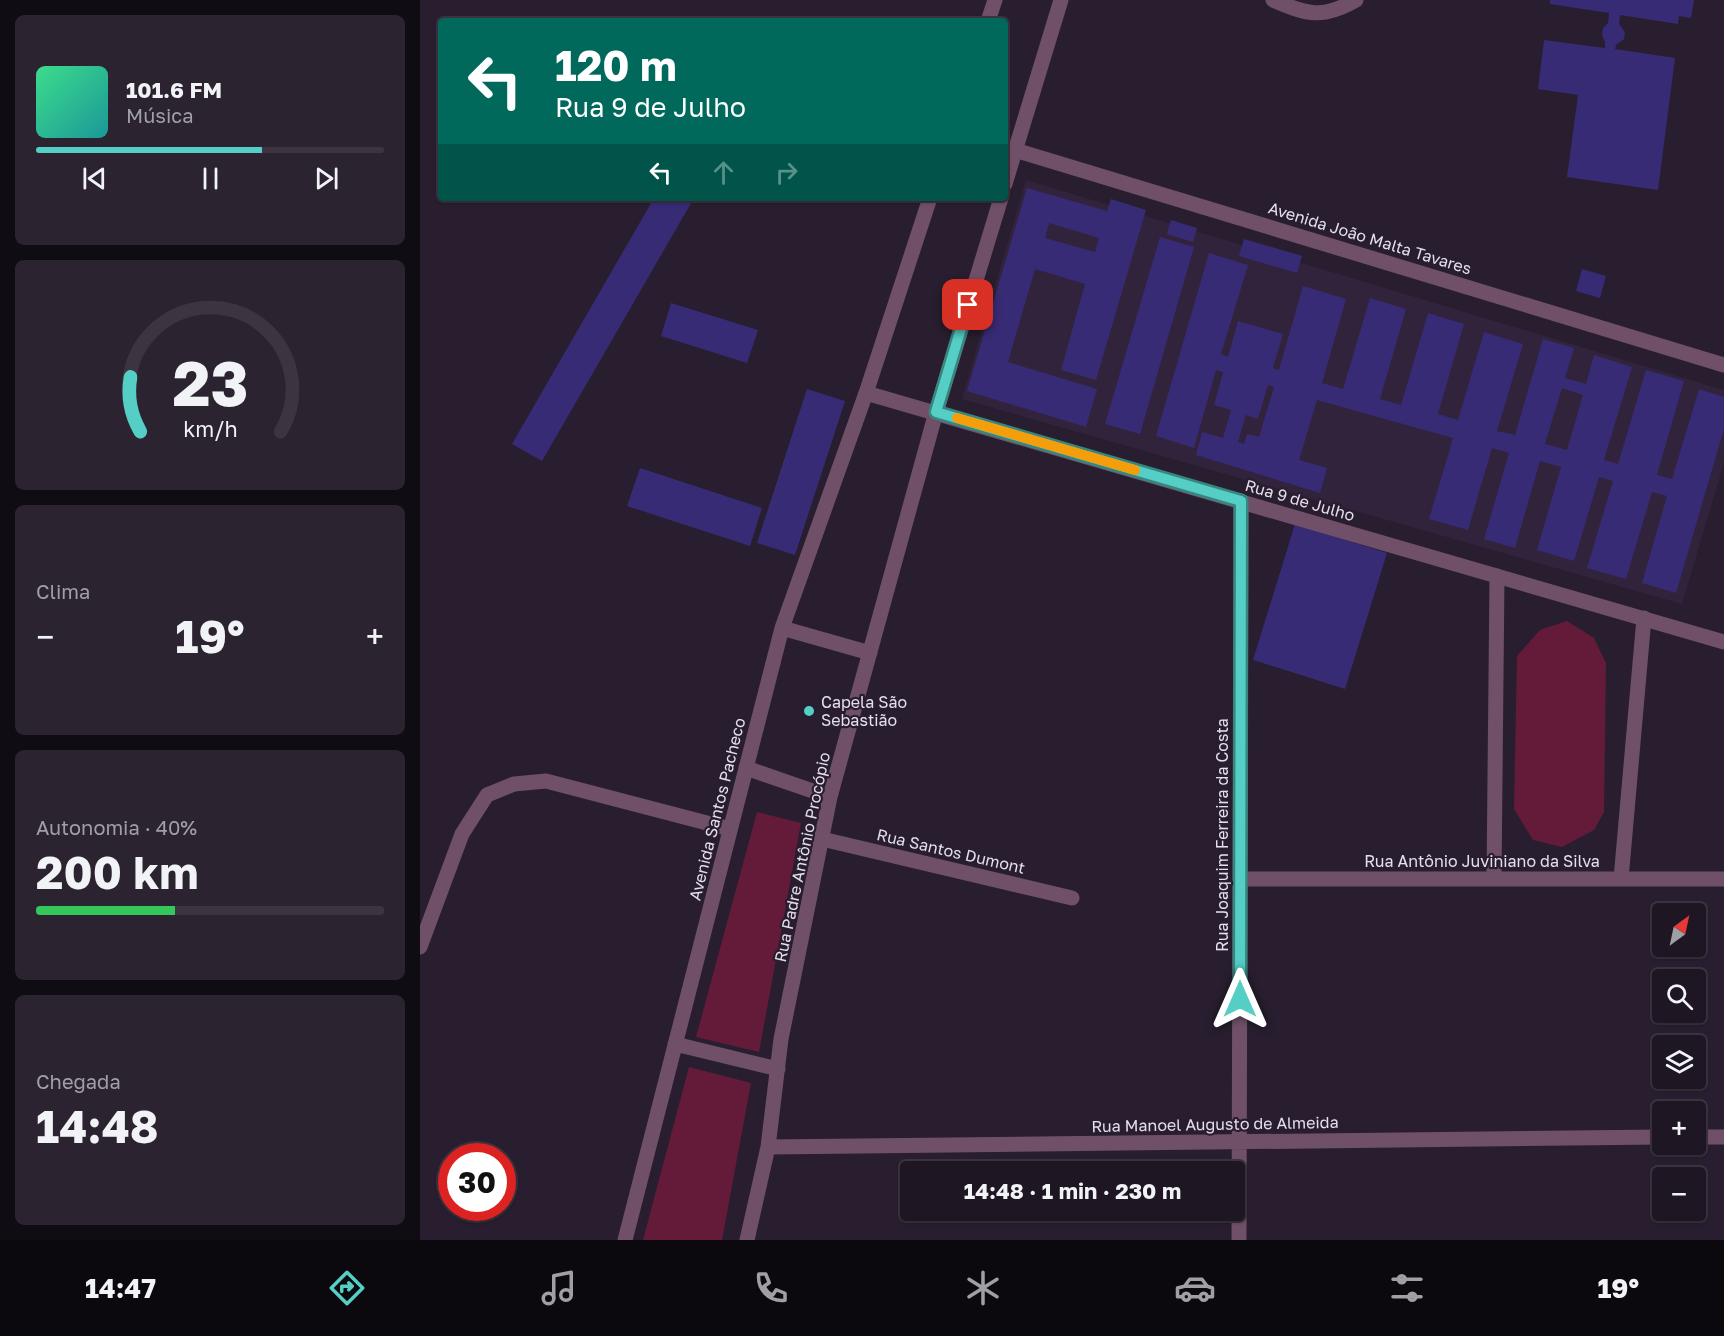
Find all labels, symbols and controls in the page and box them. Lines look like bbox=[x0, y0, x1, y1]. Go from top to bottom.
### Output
text: 120 m bbox=[555, 40, 677, 90]
icon: left bbox=[456, 42, 534, 120]
text: 101.6 FM bbox=[126, 76, 222, 103]
text: Rua 9 de Julho bbox=[555, 91, 746, 123]
text: Música bbox=[126, 103, 193, 127]
icon: left bbox=[644, 156, 677, 189]
icon: ahead bbox=[707, 156, 740, 189]
icon: right bbox=[770, 156, 803, 189]
icon: previous bbox=[78, 162, 111, 195]
icon: pause bbox=[194, 162, 227, 195]
icon: next bbox=[310, 162, 343, 195]
street label: Avenida João Malta Tavares bbox=[1266, 198, 1474, 278]
pin bbox=[942, 279, 993, 330]
icon: arrive bbox=[951, 288, 984, 321]
text: 23 bbox=[172, 345, 248, 420]
text: km/h bbox=[183, 416, 237, 442]
street label: Rua 9 de Julho bbox=[1243, 475, 1357, 525]
text: Clima bbox=[36, 579, 90, 603]
text: 19° bbox=[175, 609, 245, 663]
text: − bbox=[36, 617, 54, 656]
text: + bbox=[366, 617, 384, 656]
place label: Capela São Sebastião bbox=[821, 692, 907, 730]
marker: Capela São Sebastião bbox=[802, 704, 816, 718]
street label: Avenida Santos Pacheco bbox=[685, 716, 749, 902]
street label: Rua Joaquim Ferreira da Costa bbox=[1212, 718, 1232, 952]
street label: Rua Padre Antônio Procópio bbox=[770, 750, 834, 964]
text: Autonomia · 40% bbox=[36, 815, 197, 839]
street label: Rua Santos Dumont bbox=[875, 824, 1027, 878]
text: 200 km bbox=[36, 845, 199, 899]
street label: Rua Antônio Juviniano da Silva bbox=[1364, 851, 1600, 871]
north arrow bbox=[1652, 903, 1706, 957]
map controls bbox=[1652, 903, 1706, 1221]
position arrow bbox=[1208, 967, 1272, 1031]
button: search bbox=[1652, 969, 1706, 1023]
button: layers bbox=[1652, 1035, 1706, 1089]
text: Chegada bbox=[36, 1069, 121, 1093]
text: 14:48 bbox=[36, 1099, 159, 1153]
button: + bbox=[1652, 1101, 1706, 1155]
street label: Rua Manoel Augusto de Almeida bbox=[1091, 1112, 1339, 1136]
speed limit sign: 30 bbox=[438, 1143, 516, 1221]
button: − bbox=[1652, 1167, 1706, 1221]
text: 14:48 · 1 min · 230 m bbox=[964, 1177, 1181, 1204]
icon: directions bbox=[326, 1267, 368, 1309]
icon: music bbox=[538, 1267, 580, 1309]
icon: phone bbox=[750, 1267, 792, 1309]
icon: climate bbox=[962, 1267, 1004, 1309]
icon: car bbox=[1174, 1267, 1216, 1309]
icon: filters bbox=[1386, 1267, 1428, 1309]
text: 14:47 bbox=[85, 1272, 156, 1304]
text: 19° bbox=[1597, 1272, 1639, 1304]

